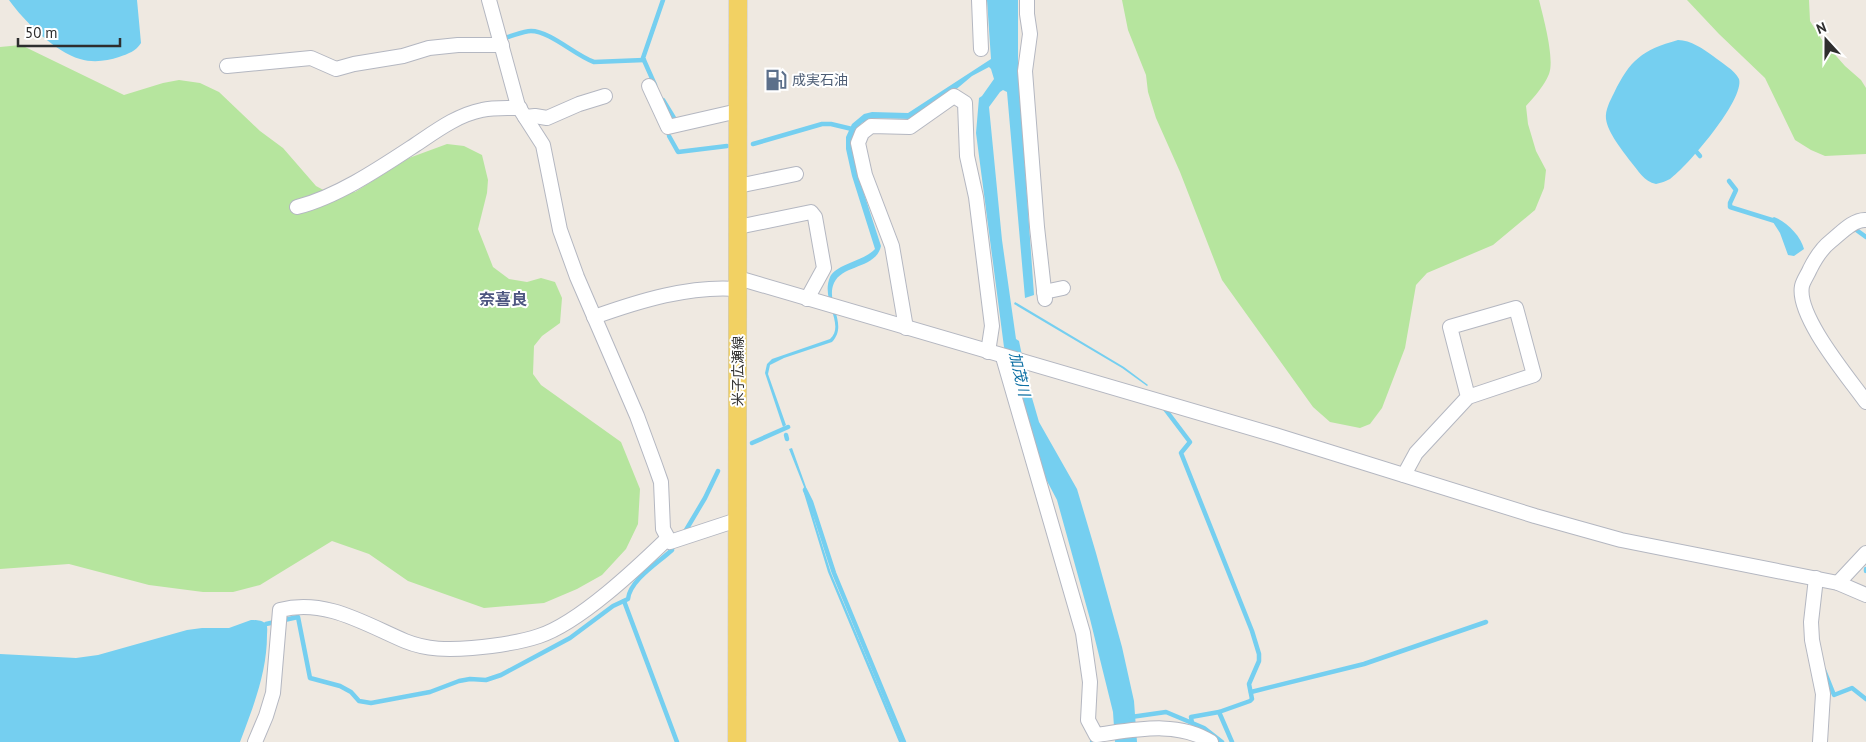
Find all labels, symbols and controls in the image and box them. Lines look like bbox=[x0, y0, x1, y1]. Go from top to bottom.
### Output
scale bar bbox=[18, 15, 120, 47]
north arrow bbox=[1801, 15, 1851, 65]
text: N bbox=[1814, 18, 1829, 38]
text: 50 m bbox=[25, 23, 58, 42]
fuel station icon: 成実石油 bbox=[763, 67, 789, 93]
place label: 成実石油 bbox=[792, 71, 848, 89]
district label: 奈喜良 bbox=[479, 289, 527, 309]
street label: 米子広瀬線 bbox=[729, 336, 747, 406]
water label: 加茂川 bbox=[1006, 350, 1035, 400]

